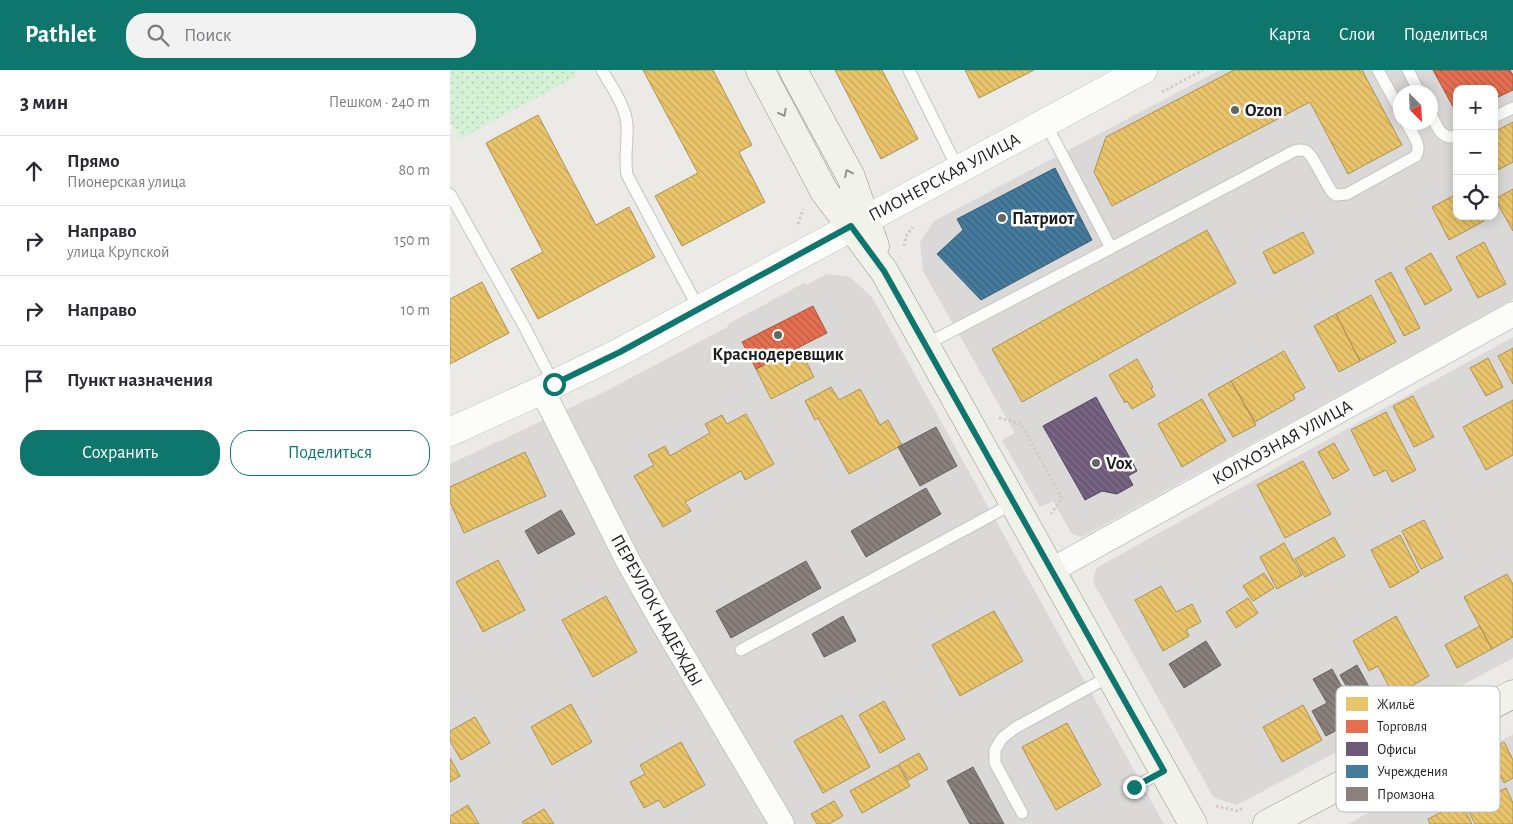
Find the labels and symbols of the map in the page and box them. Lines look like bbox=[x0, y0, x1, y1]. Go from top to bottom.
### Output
north arrow bbox=[1393, 85, 1438, 130]
place label: Ozon bbox=[1245, 102, 1282, 120]
marker: Ozon bbox=[1229, 104, 1241, 116]
one-way arrow bbox=[777, 108, 787, 117]
street label: ПИОНЕРСКАЯ УЛИЦА bbox=[866, 130, 1023, 225]
one-way arrow bbox=[844, 169, 855, 178]
place label: Патриот bbox=[1012, 210, 1075, 228]
marker: Патриот bbox=[996, 212, 1008, 224]
marker: Краснодеревщик bbox=[772, 329, 784, 341]
place label: Краснодеревщик bbox=[712, 346, 844, 364]
route start bbox=[543, 373, 566, 396]
street label: КОЛХОЗНАЯ УЛИЦА bbox=[1210, 397, 1356, 489]
place label: Vox bbox=[1106, 455, 1133, 473]
marker: Vox bbox=[1090, 457, 1102, 469]
street label: ПЕРЕУЛОК НАДЕЖДЫ bbox=[607, 532, 705, 689]
legend bbox=[1336, 686, 1500, 812]
text: Жильё bbox=[1377, 698, 1415, 712]
text: Торговля bbox=[1377, 720, 1427, 734]
text: Офисы bbox=[1377, 743, 1416, 757]
text: Учреждения bbox=[1377, 765, 1448, 779]
route end bbox=[1123, 776, 1146, 799]
text: Промзона bbox=[1377, 788, 1435, 802]

